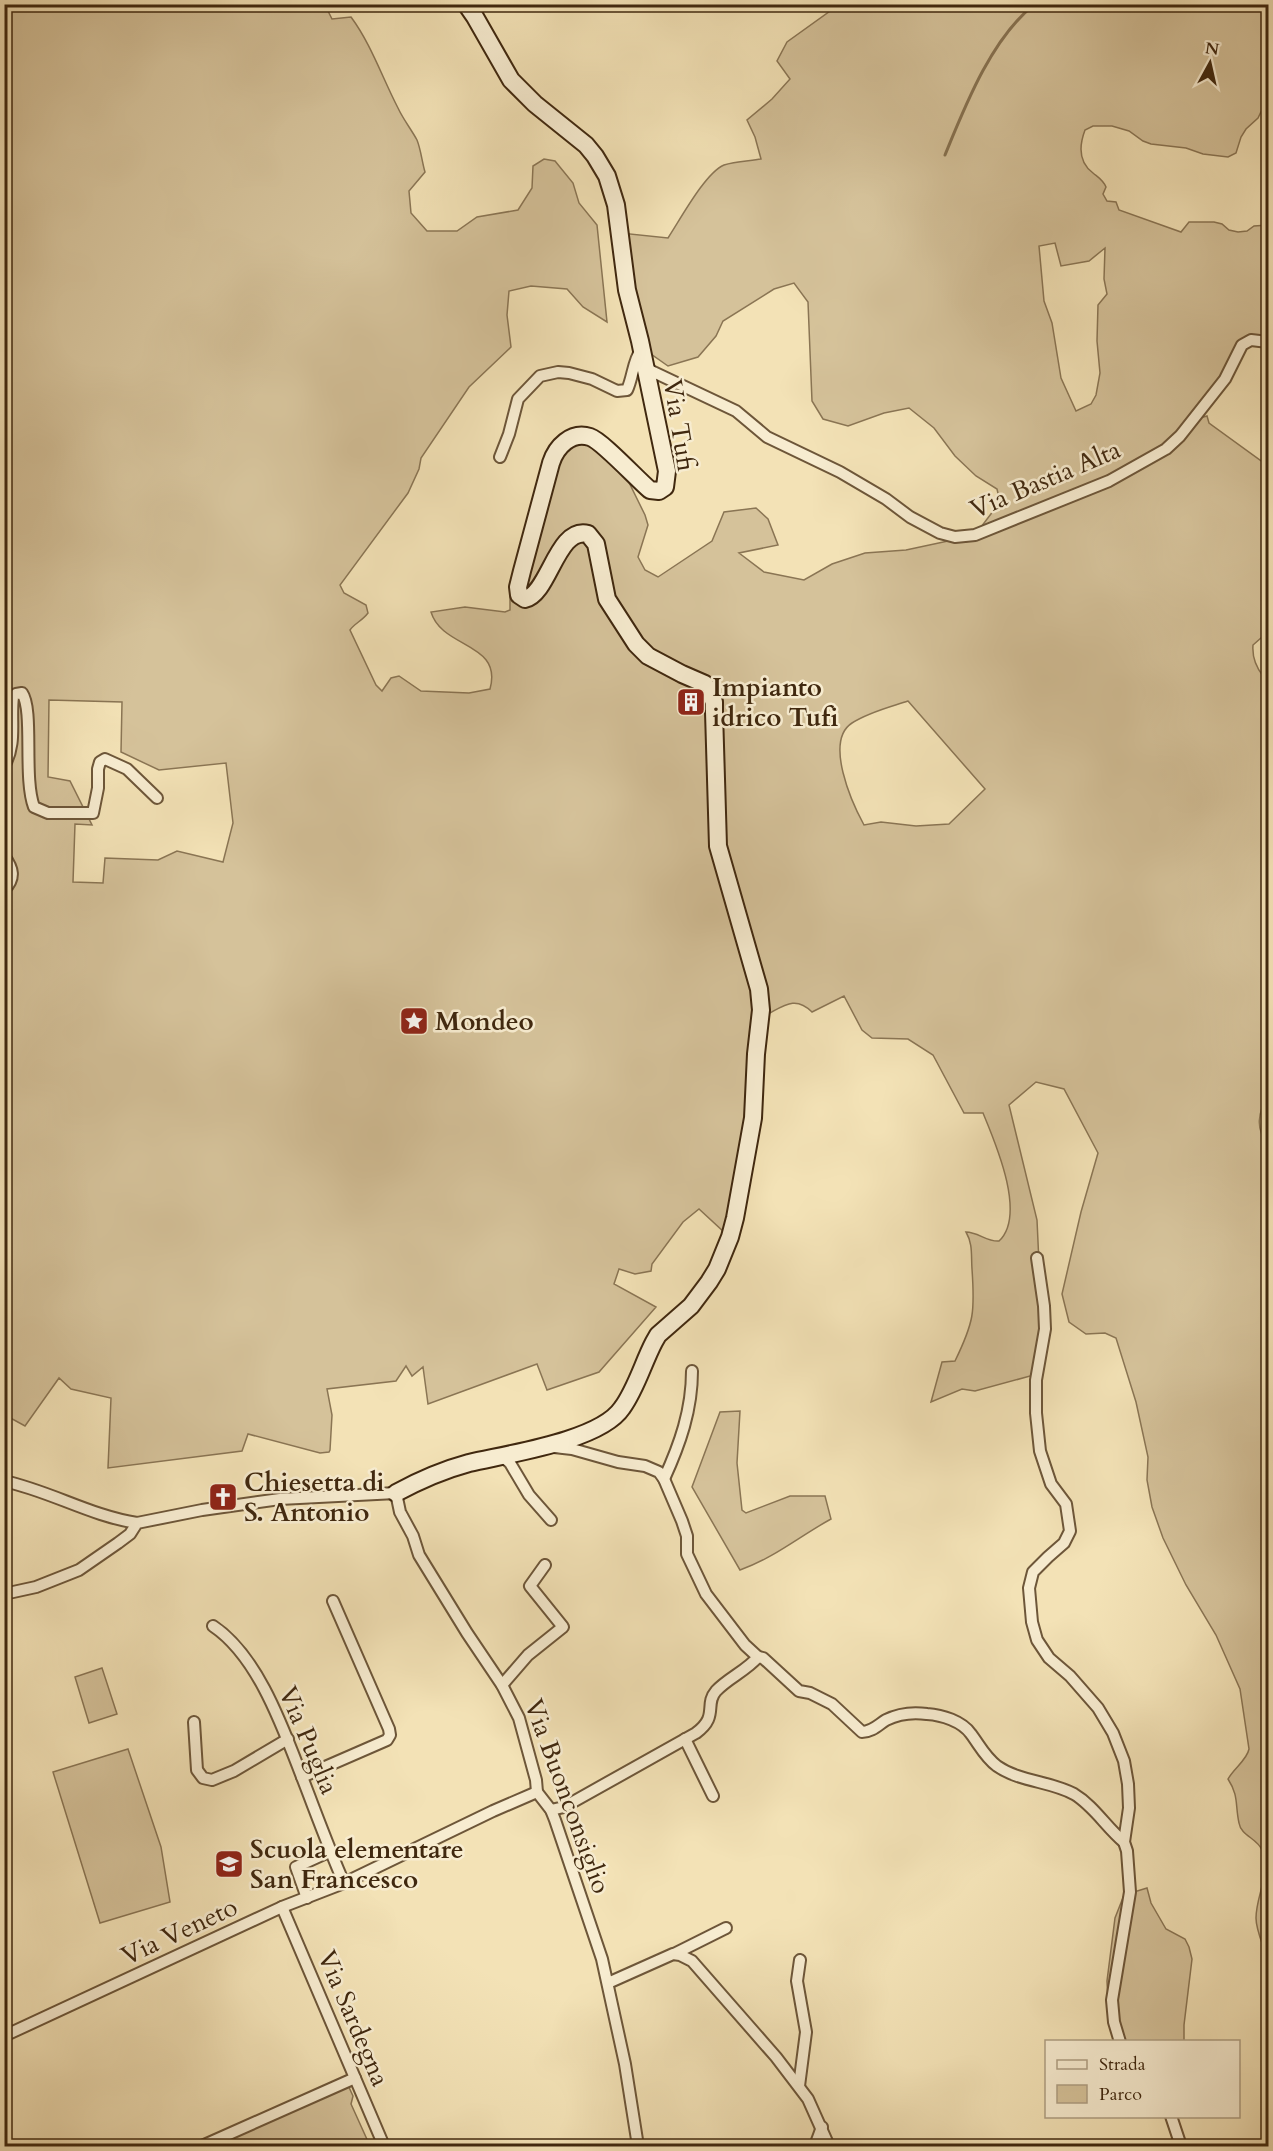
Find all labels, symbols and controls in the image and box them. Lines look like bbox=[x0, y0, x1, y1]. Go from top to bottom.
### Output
north arrow bbox=[1180, 33, 1240, 93]
text: N bbox=[1204, 37, 1220, 61]
street label: Via Tufi bbox=[655, 377, 704, 474]
street label: Via Bastia Alta bbox=[964, 432, 1126, 527]
place label: Impianto idrico Tufi bbox=[712, 670, 838, 735]
building icon: Impianto idrico Tufi bbox=[675, 686, 707, 718]
place label: Mondeo bbox=[435, 1004, 534, 1039]
place icon: Mondeo bbox=[398, 1005, 430, 1037]
place label: Chiesetta di S. Antonio bbox=[244, 1465, 385, 1530]
church icon: Chiesetta di S. Antonio bbox=[207, 1481, 239, 1513]
street label: Via Puglia bbox=[270, 1681, 347, 1800]
street label: Via Buonconsiglio bbox=[516, 1694, 619, 1898]
place label: Scuola elementare San Francesco bbox=[250, 1832, 464, 1897]
school or university icon: Scuola elementare San Francesco bbox=[213, 1848, 245, 1880]
street label: Via Veneto bbox=[115, 1889, 243, 1974]
street label: Via Sardegna bbox=[309, 1945, 398, 2092]
legend bbox=[1045, 2040, 1240, 2118]
text: Strada bbox=[1099, 2052, 1146, 2077]
text: Parco bbox=[1099, 2082, 1142, 2107]

